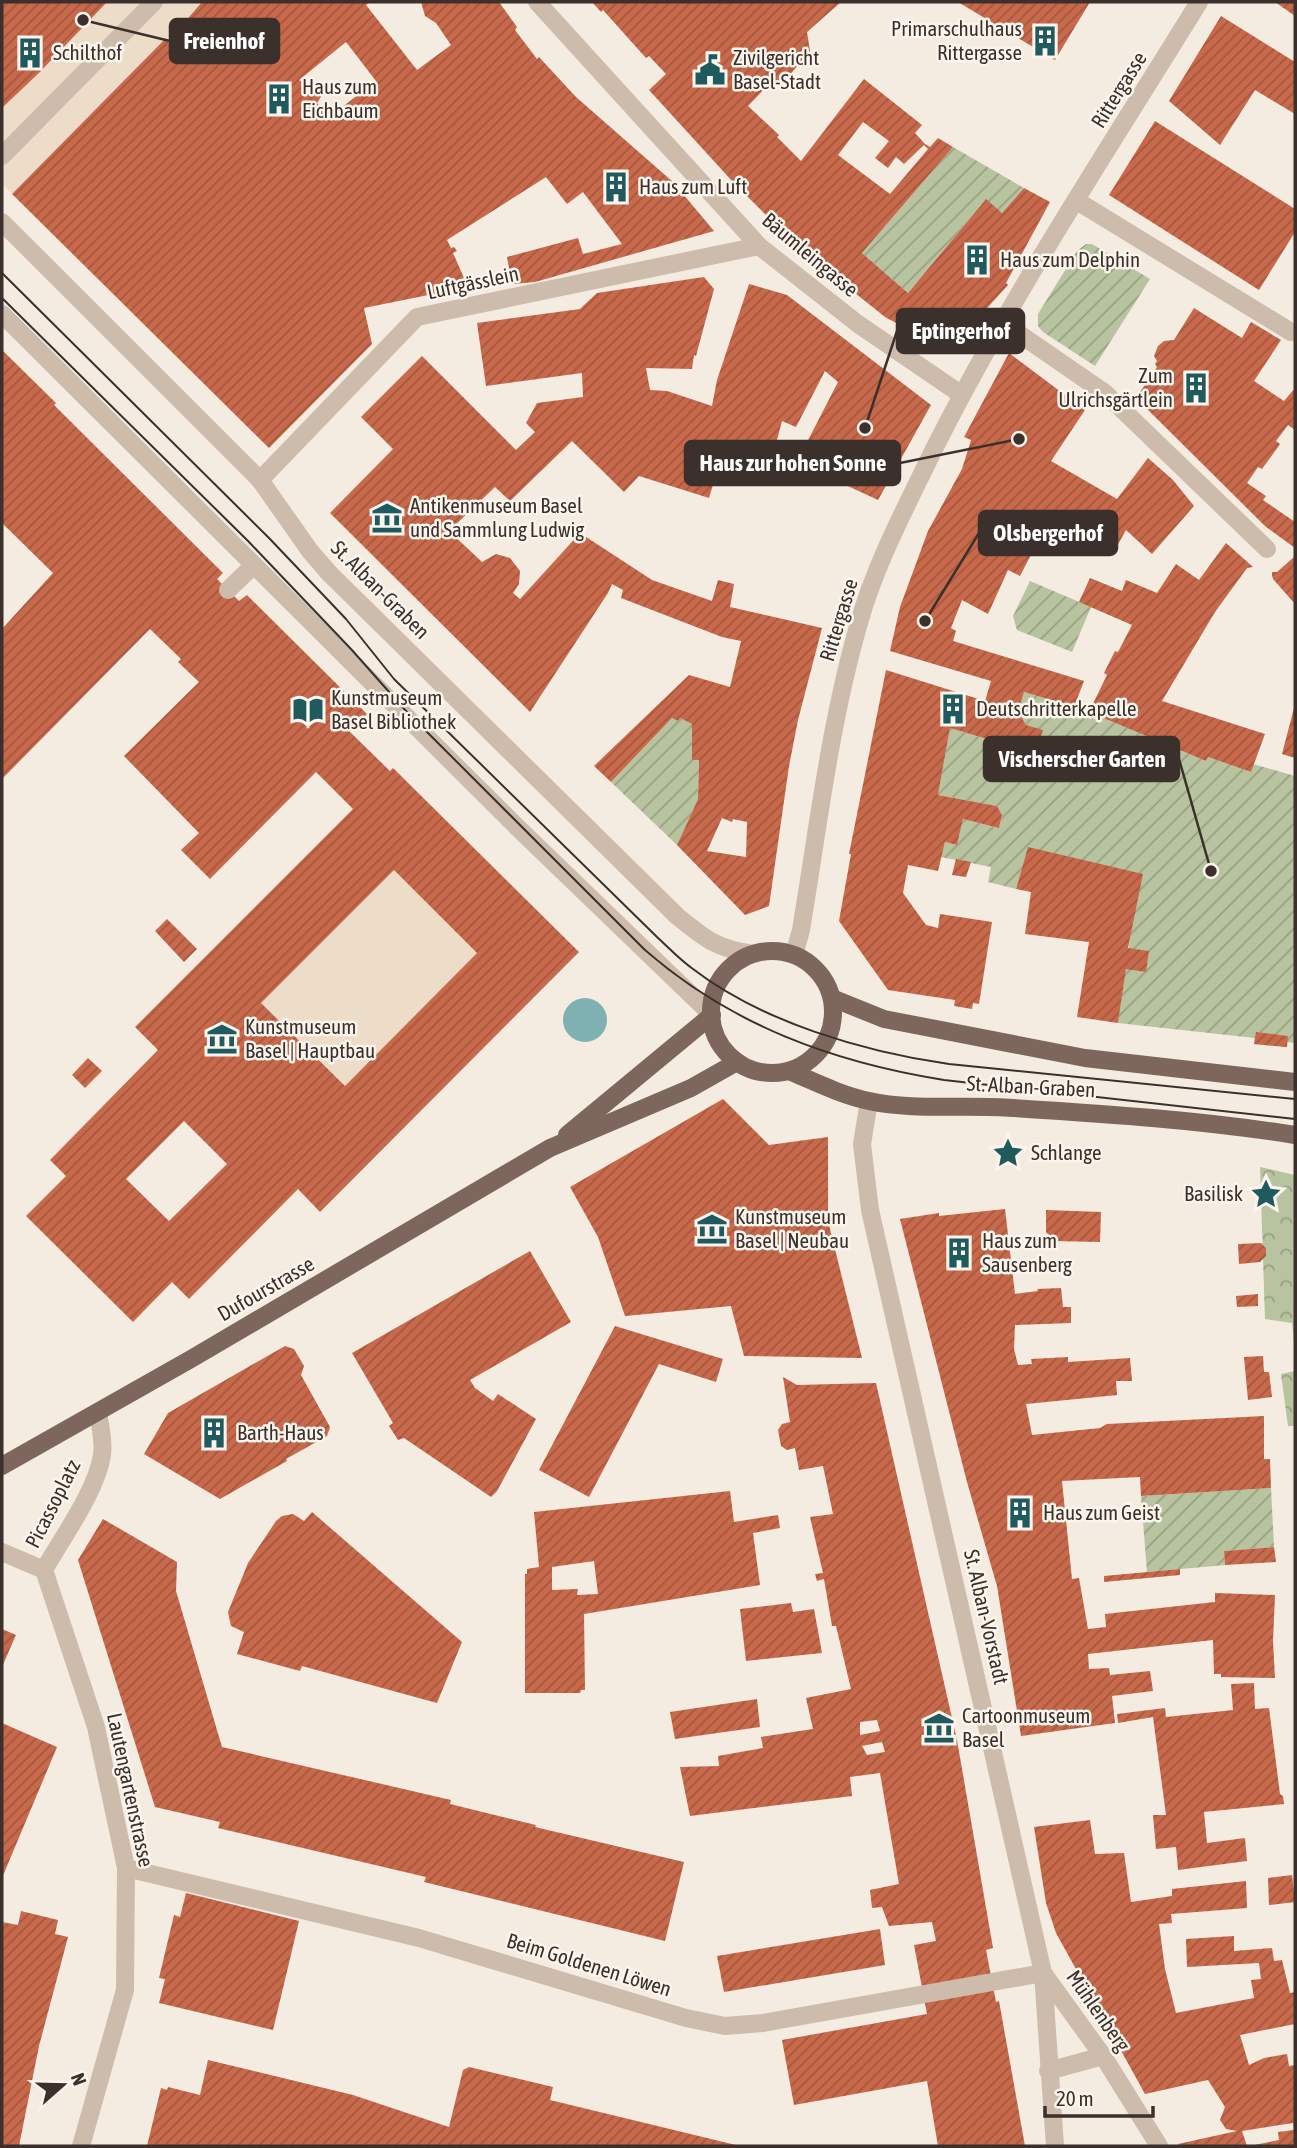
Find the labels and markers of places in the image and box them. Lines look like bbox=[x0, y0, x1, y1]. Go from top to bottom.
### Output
place label: Primarschulhaus Rittergasse bbox=[891, 16, 1022, 64]
callout: Freienhof bbox=[170, 19, 279, 63]
building icon: Primarschulhaus Rittergasse bbox=[1028, 24, 1062, 58]
building icon: Schilthof bbox=[13, 36, 47, 70]
place label: Schilthof bbox=[53, 40, 122, 64]
place label: Zivilgericht Basel-Stadt bbox=[733, 45, 821, 93]
public building icon: Zivilgericht Basel-Stadt bbox=[693, 53, 727, 87]
place label: Haus zum Eichbaum bbox=[302, 74, 379, 122]
building icon: Haus zum Eichbaum bbox=[262, 82, 296, 116]
building icon: Haus zum Luft bbox=[599, 170, 633, 204]
place label: Haus zum Luft bbox=[639, 174, 747, 198]
building icon: Haus zum Delphin bbox=[960, 243, 994, 277]
place label: Haus zum Delphin bbox=[1000, 247, 1140, 271]
callout: Eptingerhof bbox=[897, 309, 1024, 353]
place label: Zum Ulrichsgärtlein bbox=[1058, 363, 1173, 411]
building icon: Zum Ulrichsgärtlein bbox=[1179, 371, 1213, 405]
callout: Haus zur hohen Sonne bbox=[685, 441, 900, 485]
place label: Antikenmuseum Basel und Sammlung Ludwig bbox=[410, 493, 584, 541]
museum icon: Antikenmuseum Basel und Sammlung Ludwig bbox=[370, 501, 404, 535]
callout: Olsbergerhof bbox=[979, 511, 1117, 555]
place label: Kunstmuseum Basel Bibliothek bbox=[331, 685, 456, 733]
building icon: Deutschritterkapelle bbox=[936, 692, 970, 726]
library icon: Kunstmuseum Basel Bibliothek bbox=[291, 693, 325, 727]
place label: Deutschritterkapelle bbox=[976, 696, 1136, 720]
callout: Vischerscher Garten bbox=[984, 737, 1179, 781]
place label: Kunstmuseum Basel | Hauptbau bbox=[245, 1014, 375, 1062]
museum icon: Kunstmuseum Basel | Hauptbau bbox=[205, 1022, 239, 1056]
place icon: Schlange bbox=[991, 1136, 1025, 1170]
place label: Schlange bbox=[1031, 1140, 1101, 1164]
place icon: Basilisk bbox=[1249, 1177, 1283, 1211]
place label: Basilisk bbox=[1184, 1181, 1243, 1205]
place label: Kunstmuseum Basel | Neubau bbox=[735, 1204, 849, 1252]
museum icon: Kunstmuseum Basel | Neubau bbox=[695, 1212, 729, 1246]
place label: Haus zum Sausenberg bbox=[982, 1228, 1072, 1276]
building icon: Haus zum Sausenberg bbox=[942, 1236, 976, 1270]
building icon: Barth-Haus bbox=[197, 1416, 231, 1450]
place label: Barth-Haus bbox=[237, 1420, 324, 1444]
building icon: Haus zum Geist bbox=[1003, 1496, 1037, 1530]
place label: Haus zum Geist bbox=[1043, 1500, 1160, 1524]
place label: Cartoonmuseum Basel bbox=[962, 1703, 1090, 1751]
museum icon: Cartoonmuseum Basel bbox=[922, 1711, 956, 1745]

